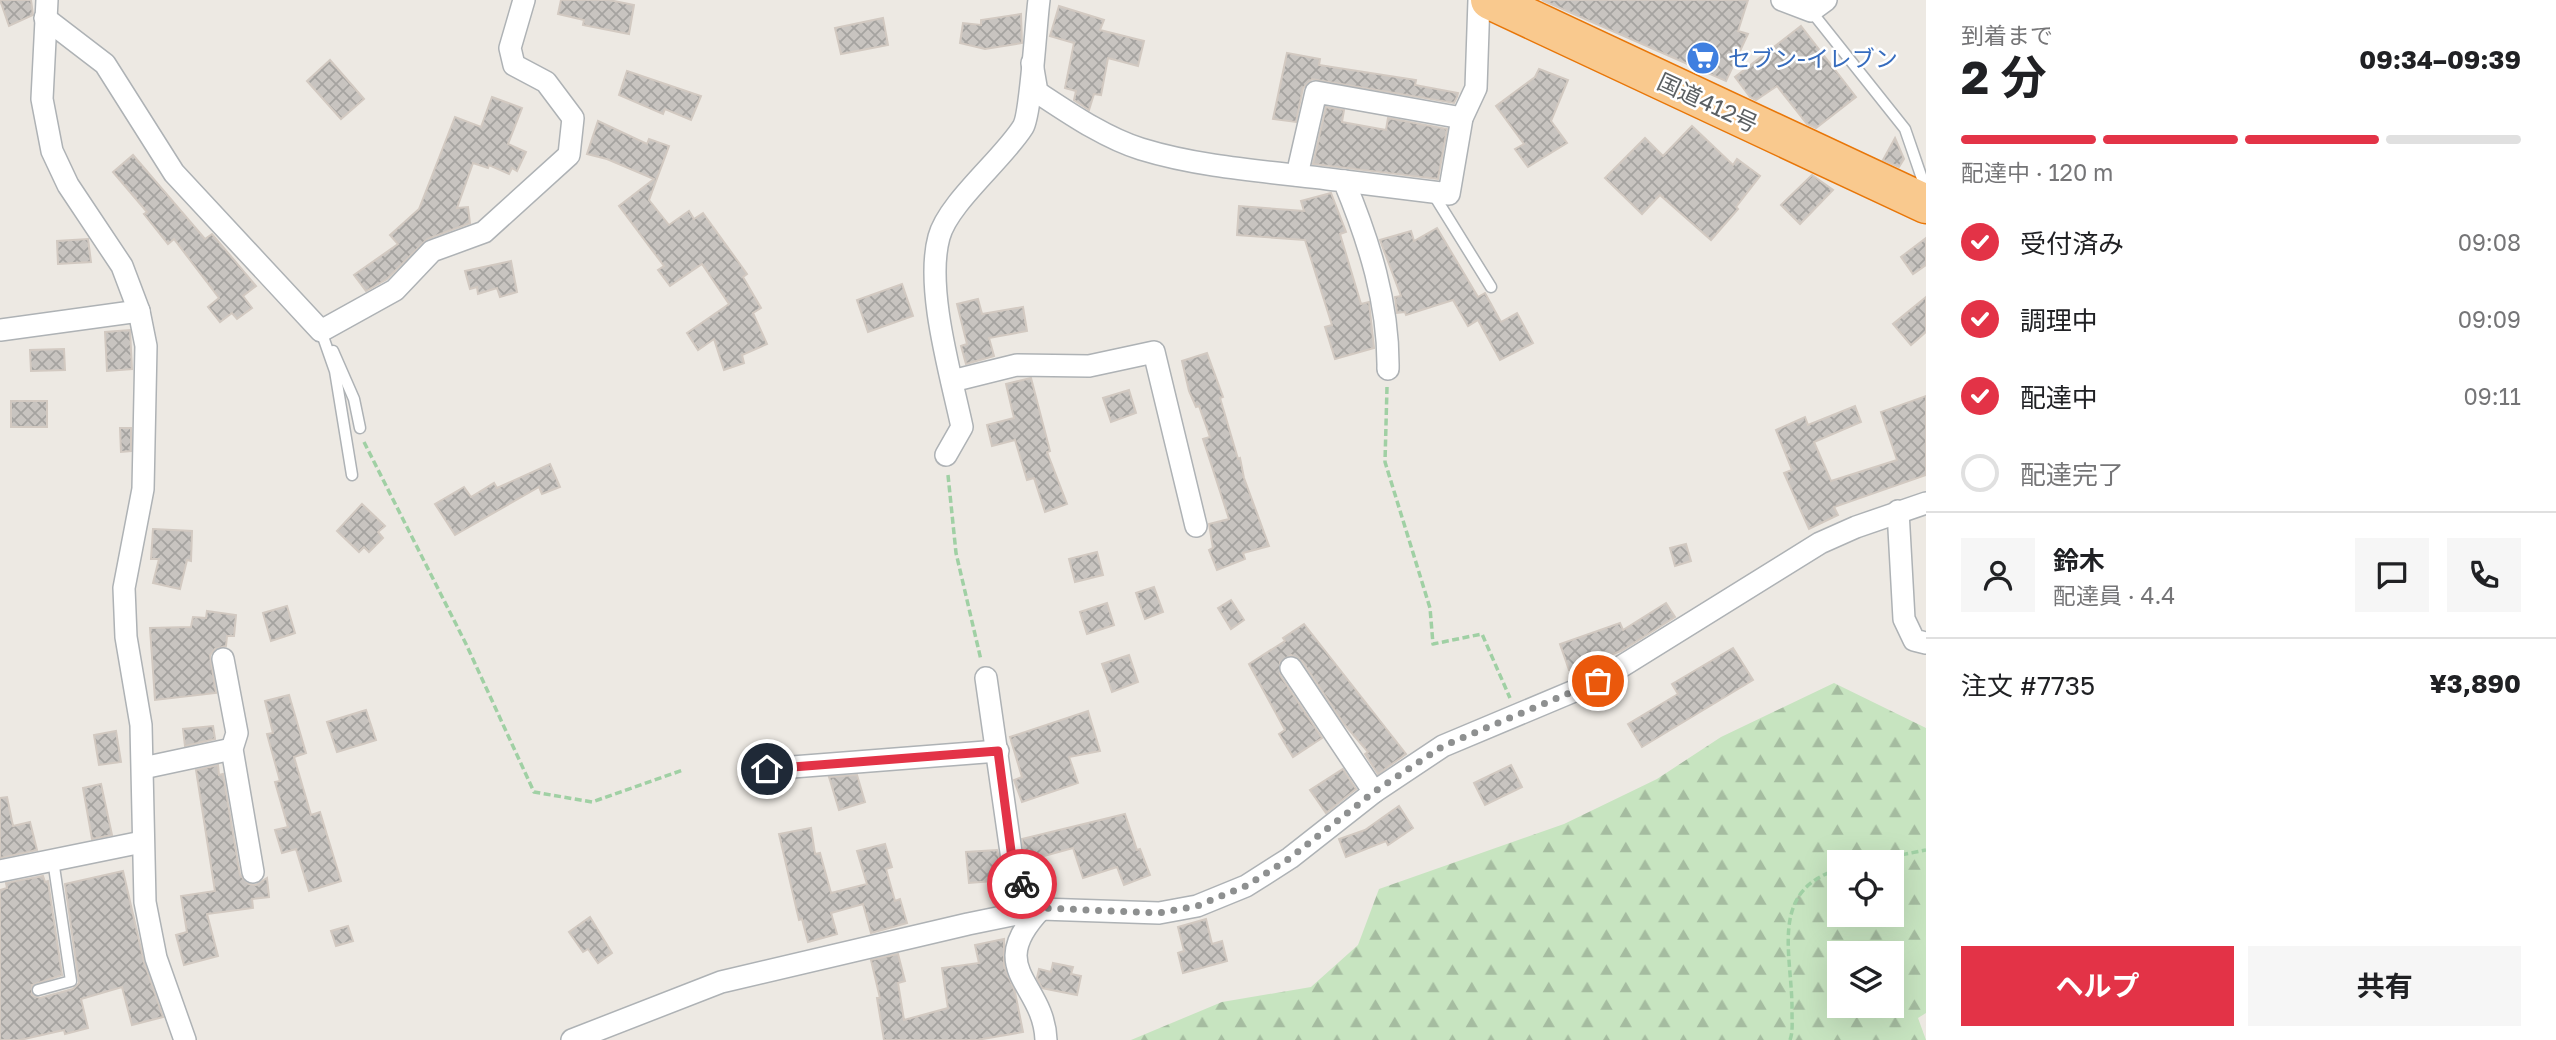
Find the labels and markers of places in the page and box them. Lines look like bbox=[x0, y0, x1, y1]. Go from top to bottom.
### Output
supermarket icon: セブン-イレブン bbox=[1684, 39, 1722, 77]
place label: セブン-イレブン bbox=[1728, 44, 1898, 72]
pin bbox=[1568, 651, 1628, 711]
pin bbox=[737, 739, 797, 799]

